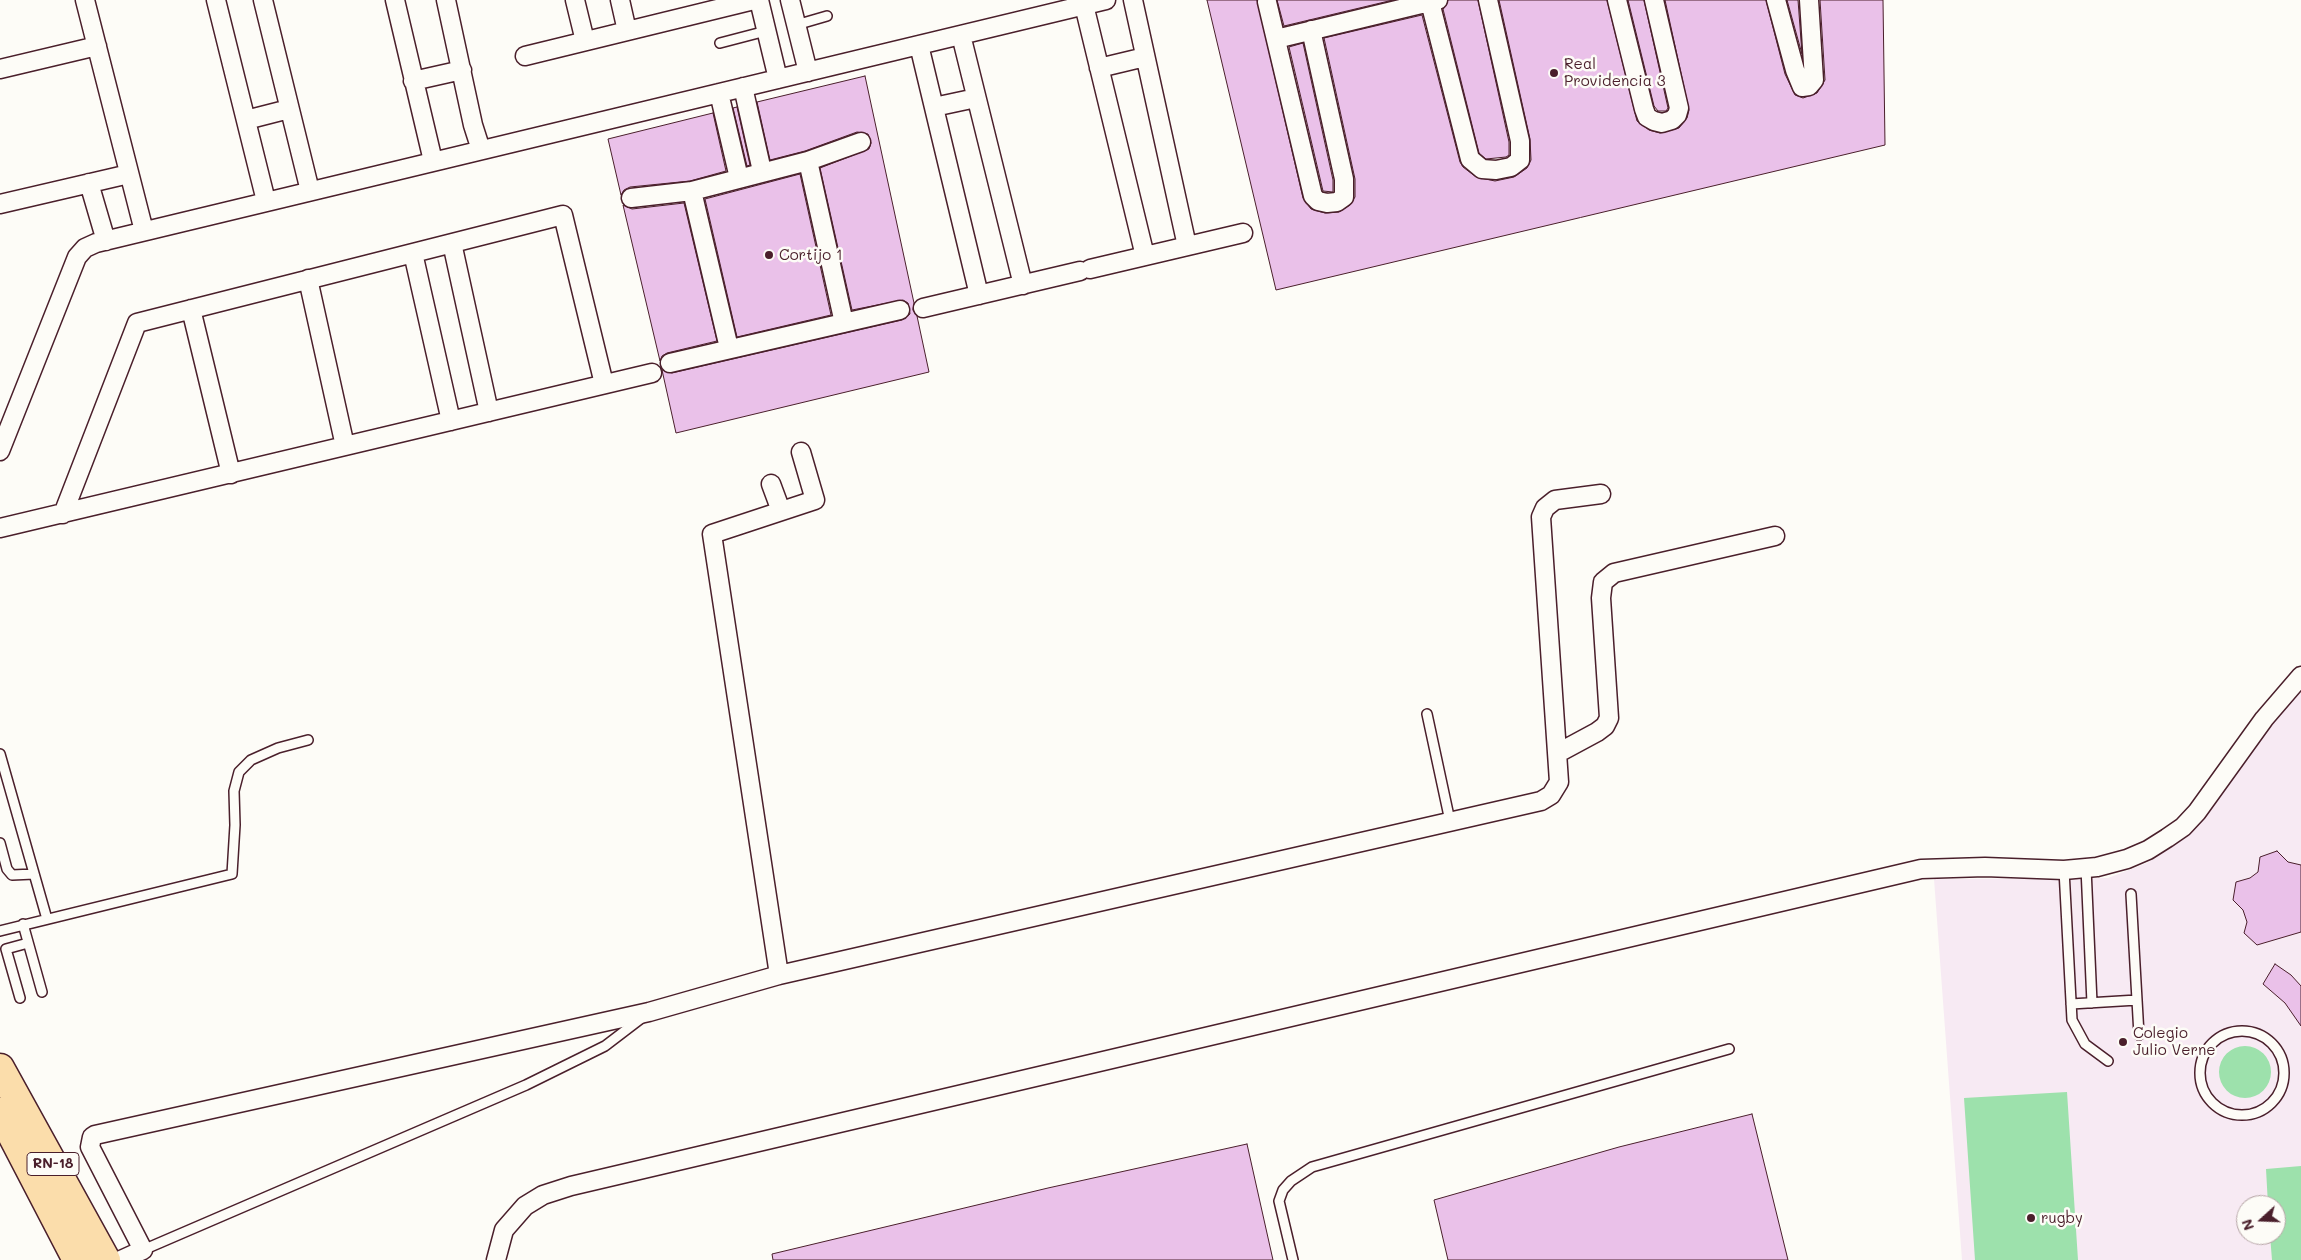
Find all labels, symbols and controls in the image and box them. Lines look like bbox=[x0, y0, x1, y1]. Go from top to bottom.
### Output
place label: Real Providencia 3 bbox=[1564, 55, 1666, 90]
marker: Real Providencia 3 bbox=[1548, 67, 1560, 79]
place label: Cortijo 1 bbox=[779, 246, 843, 264]
marker: Cortijo 1 bbox=[763, 249, 775, 261]
place label: Colegio Julio Verne bbox=[2133, 1024, 2216, 1059]
marker: Colegio Julio Verne bbox=[2117, 1036, 2129, 1048]
road number: RN-18 bbox=[27, 1152, 79, 1176]
north arrow bbox=[2236, 1195, 2286, 1245]
place label: rugby bbox=[2041, 1209, 2083, 1227]
marker: rugby bbox=[2025, 1212, 2037, 1224]
text: N bbox=[2237, 1217, 2258, 1233]

